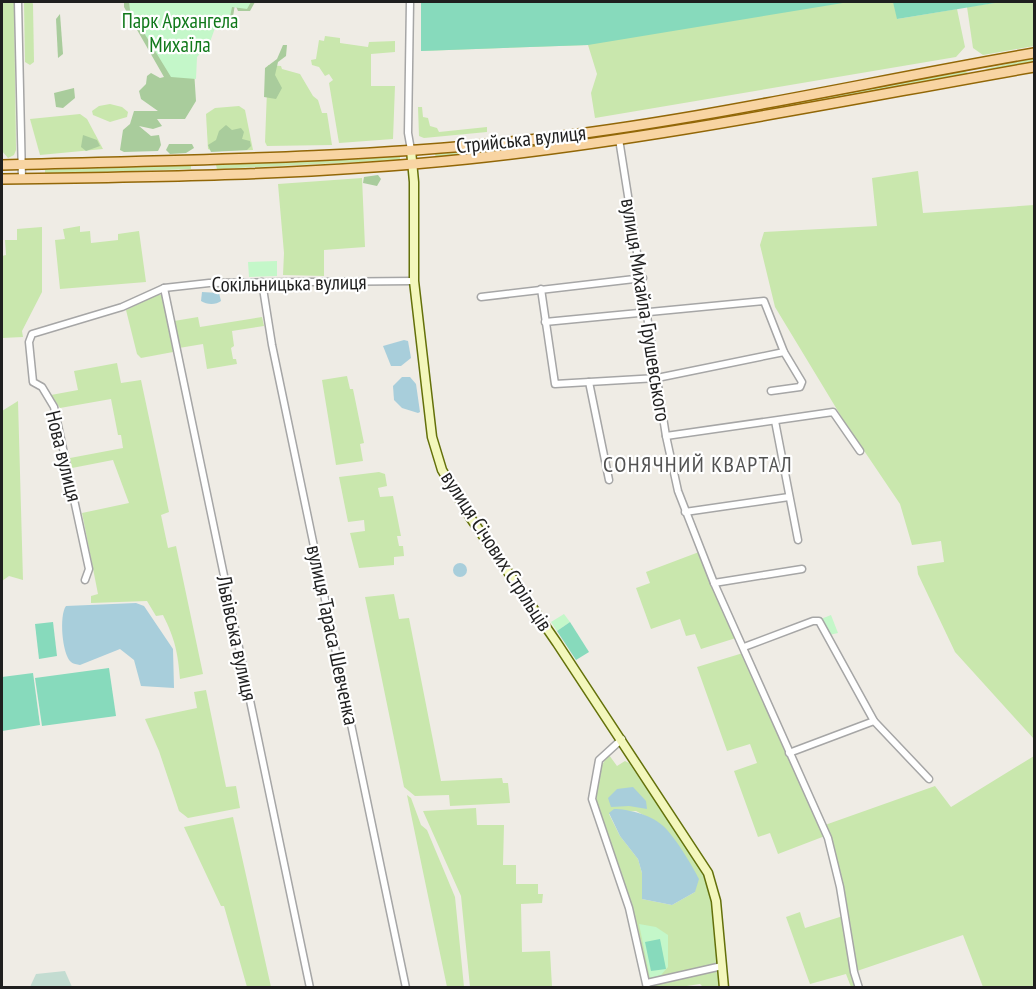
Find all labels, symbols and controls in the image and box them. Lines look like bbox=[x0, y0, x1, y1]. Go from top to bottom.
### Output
park label: Парк Архангела Михаїла bbox=[122, 7, 238, 58]
street label: Стрийська вулиця bbox=[455, 119, 587, 159]
street label: вулиця Михайла Грушевського bbox=[615, 197, 677, 423]
street label: Сокільницька вулиця bbox=[211, 268, 367, 298]
street label: Нова вулиця bbox=[40, 408, 88, 504]
district label: СОНЯЧНИЙ КВАРТАЛ bbox=[603, 450, 793, 478]
street label: вулиця Січових Стрільців bbox=[435, 466, 559, 636]
street label: вулиця Тараса Шевченка bbox=[301, 543, 365, 727]
street label: Львівська вулиця bbox=[210, 572, 263, 703]

